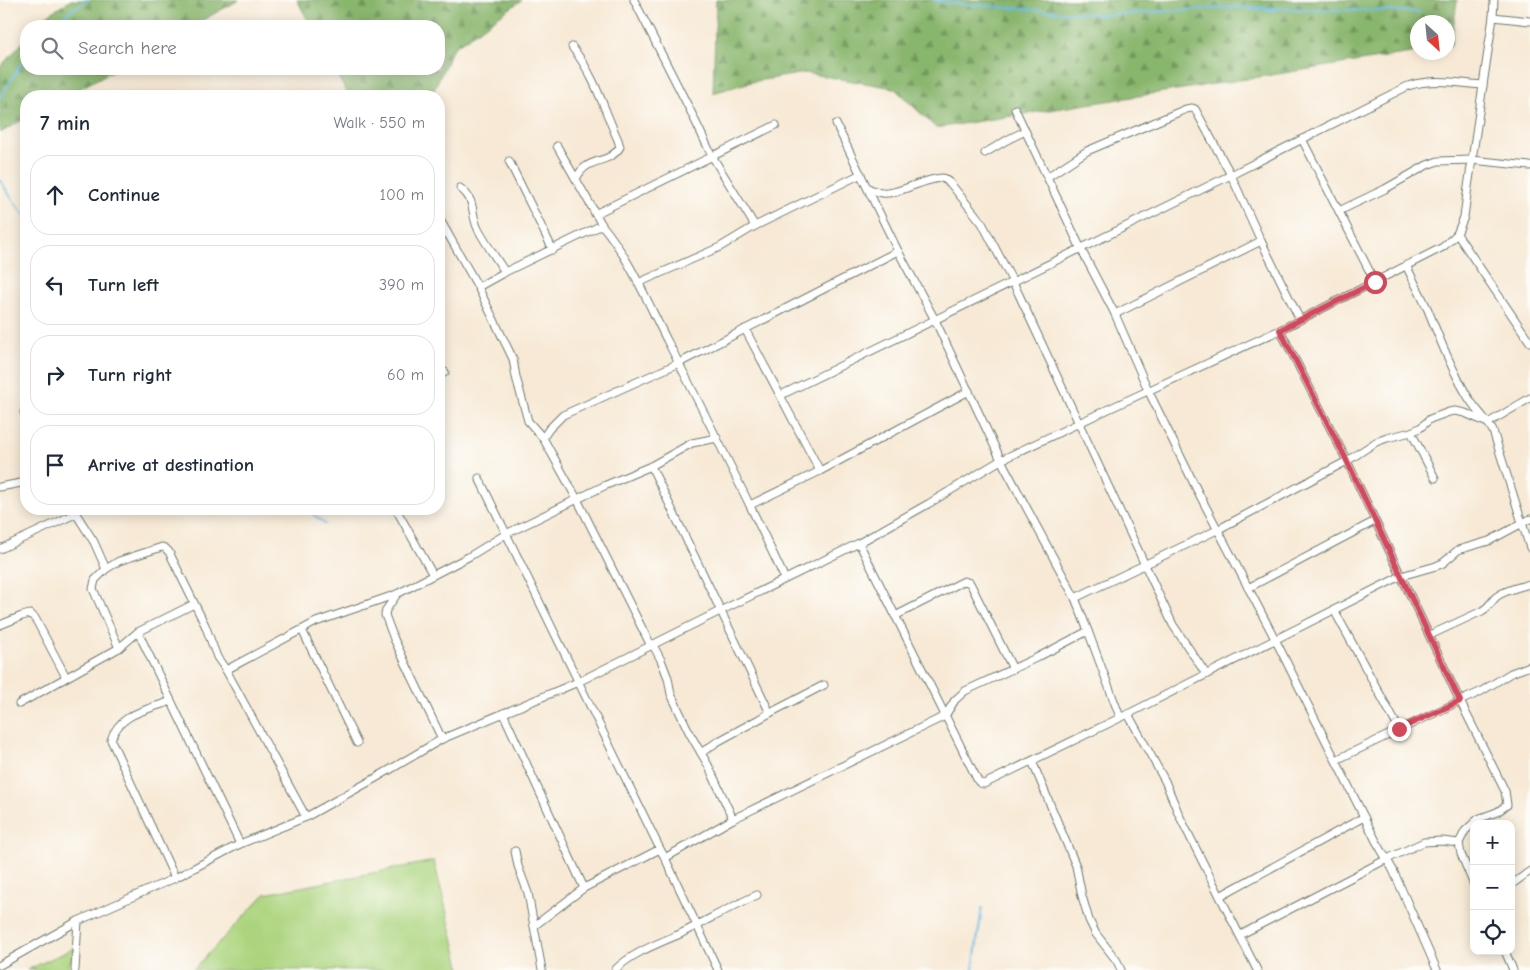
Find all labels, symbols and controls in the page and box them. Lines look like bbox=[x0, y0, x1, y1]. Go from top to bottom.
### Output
north arrow bbox=[1410, 15, 1455, 60]
search box bbox=[20, 20, 445, 75]
icon: search bbox=[38, 34, 66, 62]
text: Search here bbox=[78, 37, 177, 59]
text: 7 min bbox=[40, 111, 90, 135]
text: Walk · 550 m bbox=[334, 114, 425, 132]
icon: ahead bbox=[41, 181, 69, 209]
text: Continue bbox=[88, 184, 160, 206]
text: 100 m bbox=[380, 186, 424, 204]
icon: left bbox=[41, 271, 69, 299]
route start bbox=[1364, 271, 1387, 294]
text: Turn left bbox=[88, 274, 159, 296]
text: 390 m bbox=[379, 276, 424, 294]
icon: right bbox=[41, 361, 69, 389]
text: Turn right bbox=[88, 364, 172, 386]
text: 60 m bbox=[387, 366, 424, 384]
icon: arrive bbox=[41, 451, 69, 479]
text: Arrive at destination bbox=[88, 454, 254, 476]
route end bbox=[1388, 718, 1411, 741]
map controls bbox=[1470, 820, 1515, 955]
button: + bbox=[1470, 820, 1515, 865]
button: − bbox=[1470, 865, 1515, 910]
button: locate bbox=[1470, 910, 1515, 955]

